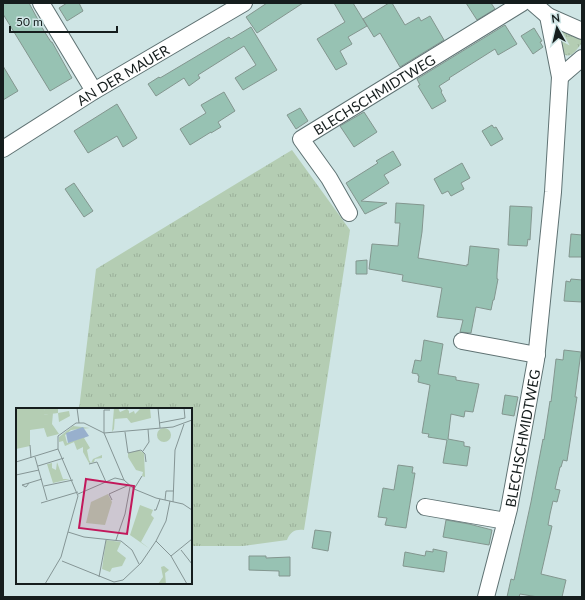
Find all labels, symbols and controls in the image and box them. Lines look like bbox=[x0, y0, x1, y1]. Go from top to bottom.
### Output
scale bar bbox=[10, 8, 117, 34]
north arrow bbox=[537, 8, 577, 48]
text: N bbox=[550, 11, 561, 25]
text: 50 m bbox=[16, 14, 43, 29]
street label: AN DER MAUER bbox=[73, 40, 172, 108]
street label: BLECHSCHMIDTWEG bbox=[310, 50, 438, 138]
street label: BLECHSCHMIDTWEG bbox=[501, 368, 543, 508]
inset map bbox=[16, 408, 192, 584]

